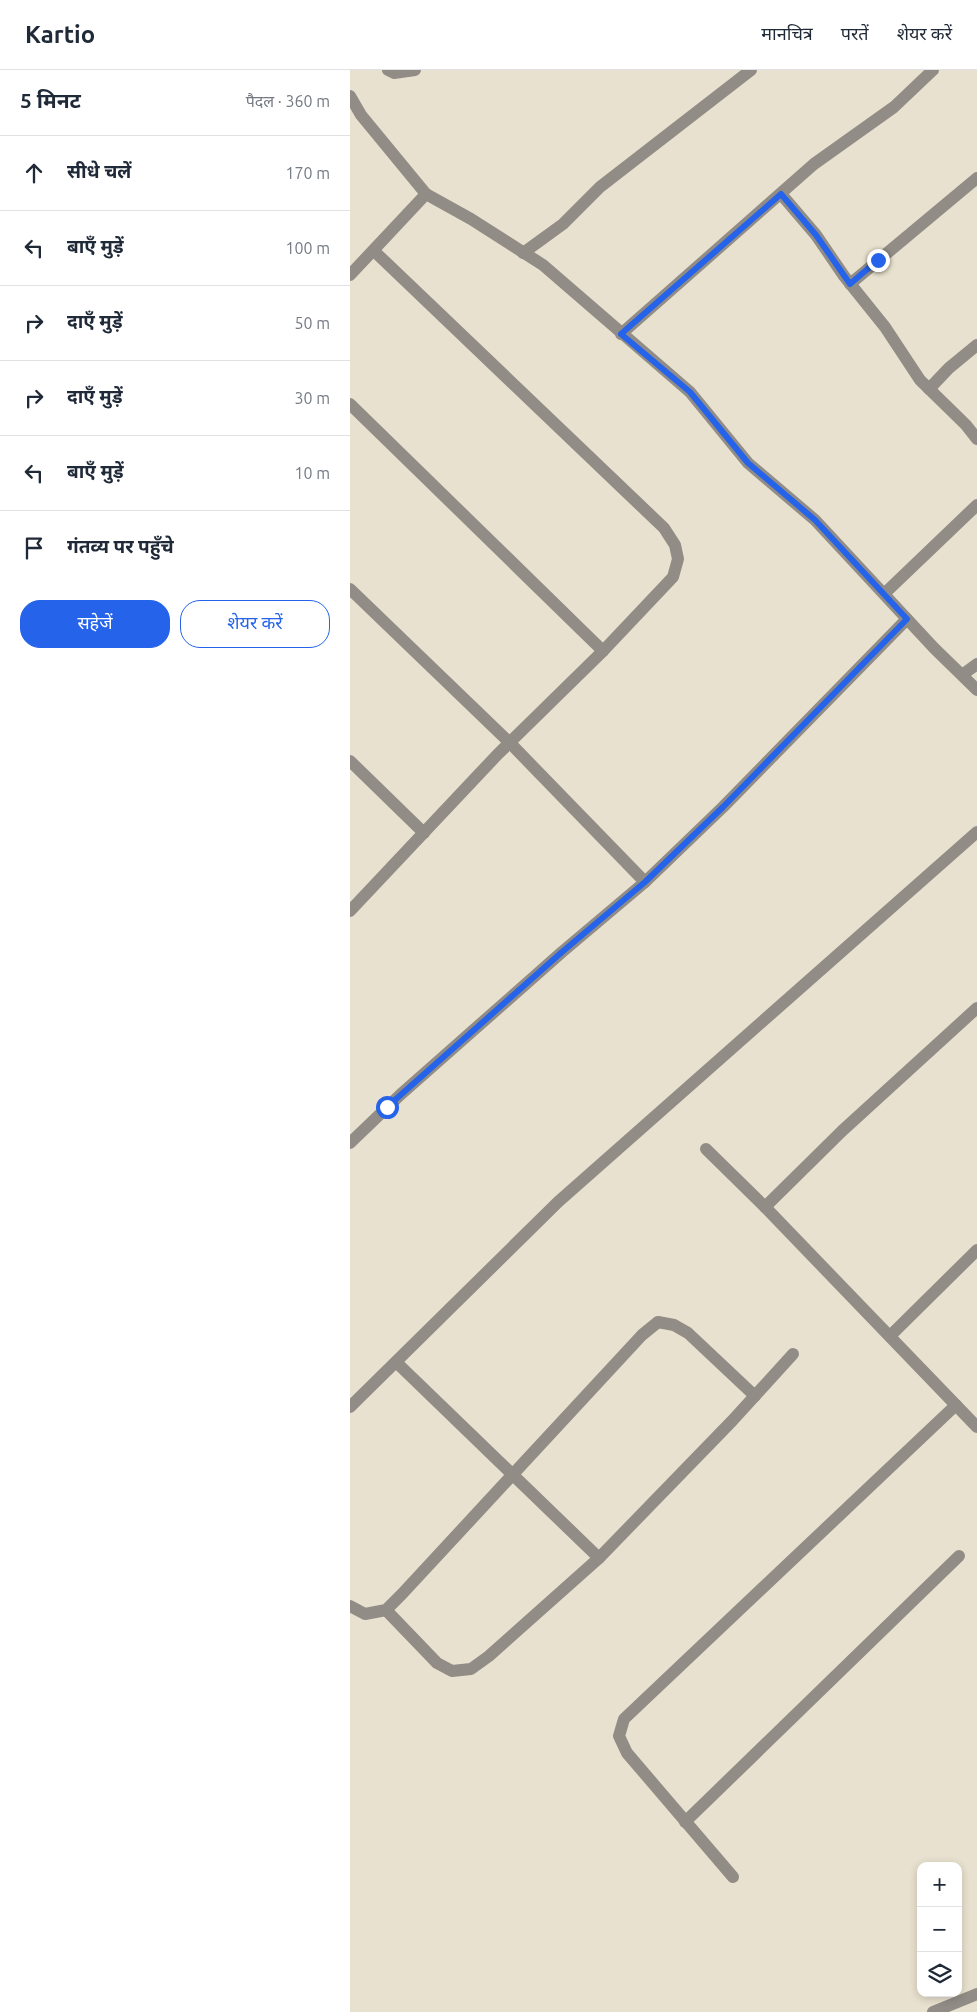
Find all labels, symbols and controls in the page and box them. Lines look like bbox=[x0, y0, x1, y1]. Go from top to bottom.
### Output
text: Kartio bbox=[25, 21, 95, 48]
text: मानचित्र bbox=[761, 23, 813, 43]
text: परतें bbox=[841, 23, 869, 43]
text: शेयर करें bbox=[897, 23, 952, 43]
text: 5 मिनट bbox=[20, 88, 81, 112]
text: पैदल · 360 m bbox=[246, 92, 330, 110]
icon: ahead bbox=[20, 159, 48, 187]
text: सीधे चलें bbox=[67, 160, 131, 182]
text: 170 m bbox=[285, 164, 330, 182]
icon: left bbox=[20, 234, 48, 262]
text: बाएँ मुड़ें bbox=[67, 235, 124, 257]
text: 100 m bbox=[285, 239, 330, 257]
route end bbox=[867, 249, 890, 272]
icon: right bbox=[20, 309, 48, 337]
text: दाएँ मुड़ें bbox=[67, 310, 123, 332]
text: 50 m bbox=[294, 314, 330, 332]
icon: right bbox=[20, 384, 48, 412]
text: दाएँ मुड़ें bbox=[67, 385, 123, 407]
text: 30 m bbox=[294, 389, 330, 407]
icon: left bbox=[20, 459, 48, 487]
text: बाएँ मुड़ें bbox=[67, 460, 124, 482]
text: 10 m bbox=[294, 464, 330, 482]
icon: arrive bbox=[20, 534, 48, 562]
text: गंतव्य पर पहुँचे bbox=[67, 535, 174, 557]
button: सहेजें bbox=[20, 600, 170, 648]
button: शेयर करें bbox=[180, 600, 330, 648]
route start bbox=[376, 1096, 399, 1119]
map controls bbox=[917, 1862, 962, 1997]
button: + bbox=[917, 1862, 962, 1907]
button: − bbox=[917, 1907, 962, 1952]
button: layers bbox=[917, 1952, 962, 1997]

